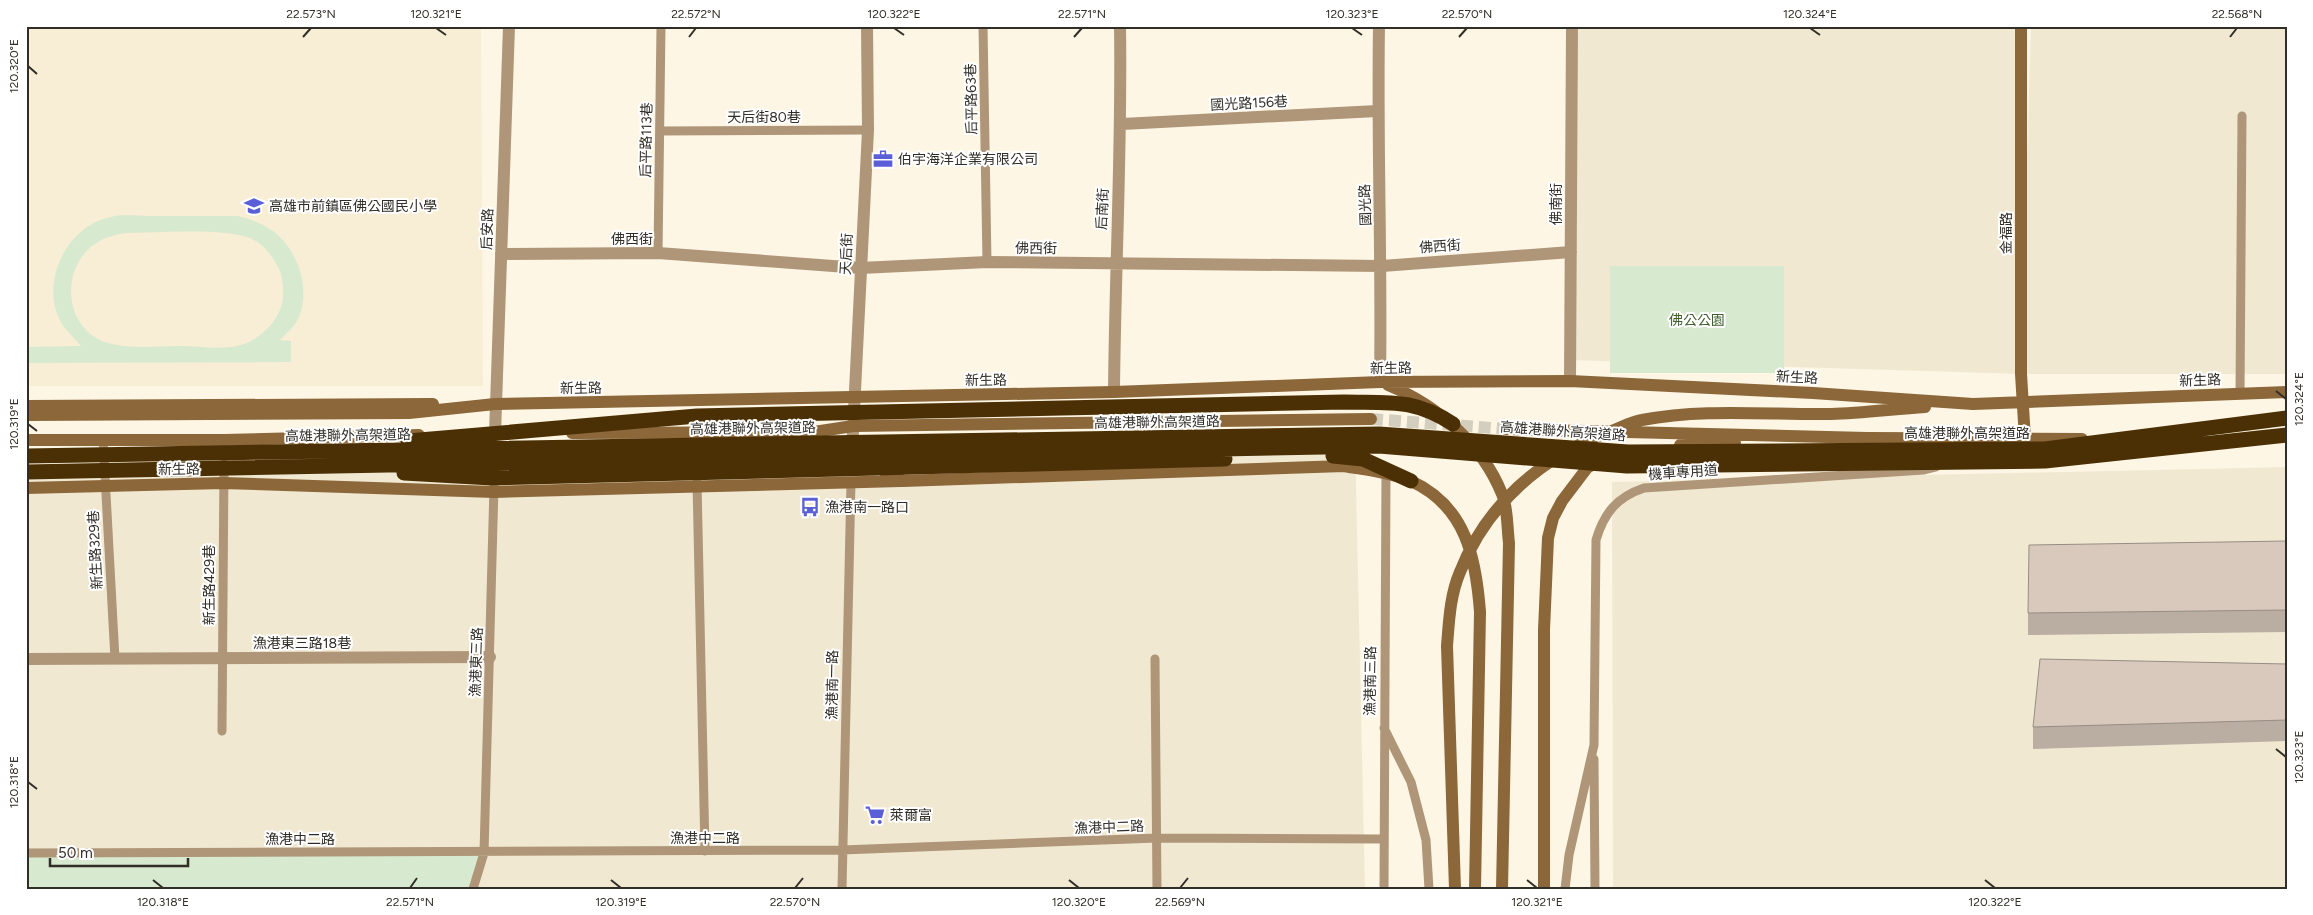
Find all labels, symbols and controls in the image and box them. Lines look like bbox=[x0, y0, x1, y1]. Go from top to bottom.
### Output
text: 22.573°N bbox=[286, 7, 336, 21]
text: 120.321°E bbox=[410, 7, 462, 21]
text: 22.572°N bbox=[671, 7, 721, 21]
text: 120.322°E bbox=[867, 7, 921, 21]
text: 22.571°N bbox=[1058, 7, 1106, 21]
text: 120.323°E bbox=[1325, 7, 1379, 21]
text: 22.570°N bbox=[1442, 7, 1492, 21]
text: 120.324°E bbox=[1783, 7, 1837, 21]
text: 22.568°N bbox=[2212, 7, 2262, 21]
text: 120.320°E bbox=[7, 39, 21, 93]
street label: 后平路63巷 bbox=[962, 63, 981, 135]
street label: 國光路156巷 bbox=[1210, 93, 1288, 114]
street label: 后平路113巷 bbox=[637, 102, 656, 178]
street label: 天后街80巷 bbox=[727, 109, 801, 126]
office icon: 伯宇海洋企業有限公司 bbox=[872, 148, 894, 170]
place label: 伯宇海洋企業有限公司 bbox=[898, 151, 1038, 168]
street label: 佛南街 bbox=[1548, 183, 1565, 225]
street label: 國光路 bbox=[1356, 184, 1375, 226]
street label: 后南街 bbox=[1093, 188, 1112, 230]
school or university icon: 高雄市前鎮區佛公國民小學 bbox=[243, 195, 265, 217]
place label: 高雄市前鎮區佛公國民小學 bbox=[269, 198, 437, 215]
street label: 后安路 bbox=[478, 208, 497, 250]
street label: 金福路 bbox=[1998, 212, 2015, 254]
street label: 佛西街 bbox=[611, 231, 653, 248]
street label: 天后街 bbox=[837, 233, 856, 275]
street label: 佛西街 bbox=[1418, 237, 1462, 256]
street label: 佛西街 bbox=[1015, 240, 1057, 257]
park label: 佛公公園 bbox=[1669, 312, 1725, 329]
street label: 新生路 bbox=[1370, 360, 1412, 377]
street label: 新生路 bbox=[1776, 368, 1818, 387]
street label: 新生路 bbox=[2179, 371, 2221, 390]
street label: 新生路 bbox=[965, 372, 1007, 389]
text: 120.324°E bbox=[2292, 372, 2306, 426]
street label: 新生路 bbox=[560, 380, 602, 397]
text: 120.319°E bbox=[7, 398, 21, 450]
street label: 高雄港聯外高架道路 bbox=[1094, 413, 1220, 432]
street label: 高雄港聯外高架道路 bbox=[690, 419, 816, 438]
street label: 高雄港聯外高架道路 bbox=[1500, 419, 1626, 444]
street label: 高雄港聯外高架道路 bbox=[1904, 425, 2030, 442]
street label: 高雄港聯外高架道路 bbox=[285, 426, 411, 445]
street label: 新生路 bbox=[158, 461, 200, 478]
street label: 機車專用道 bbox=[1648, 462, 1719, 483]
bus stop icon: 漁港南一路口 bbox=[799, 496, 821, 518]
place label: 漁港南一路口 bbox=[825, 499, 909, 516]
street label: 新生路329巷 bbox=[85, 510, 106, 590]
street label: 新生路429巷 bbox=[201, 545, 218, 625]
street label: 漁港東三路 bbox=[467, 627, 486, 697]
street label: 漁港東三路18巷 bbox=[253, 635, 351, 652]
street label: 漁港南三路 bbox=[1361, 646, 1380, 716]
street label: 漁港南一路 bbox=[823, 650, 842, 720]
text: 120.323°E bbox=[2292, 730, 2306, 784]
text: 120.318°E bbox=[7, 756, 21, 808]
supermarket icon: 萊爾富 bbox=[864, 804, 886, 826]
place label: 萊爾富 bbox=[890, 807, 932, 824]
street label: 漁港中二路 bbox=[1074, 818, 1144, 837]
street label: 漁港中二路 bbox=[670, 830, 740, 847]
street label: 漁港中二路 bbox=[265, 831, 335, 848]
scale bar bbox=[50, 835, 188, 867]
text: 50 m bbox=[58, 844, 93, 862]
text: 120.318°E bbox=[137, 895, 189, 909]
text: 22.571°N bbox=[386, 895, 434, 909]
text: 120.319°E bbox=[595, 895, 647, 909]
text: 22.570°N bbox=[770, 895, 820, 909]
text: 120.320°E bbox=[1052, 895, 1106, 909]
text: 22.569°N bbox=[1155, 895, 1205, 909]
text: 120.321°E bbox=[1511, 895, 1563, 909]
text: 120.322°E bbox=[1968, 895, 2022, 909]

